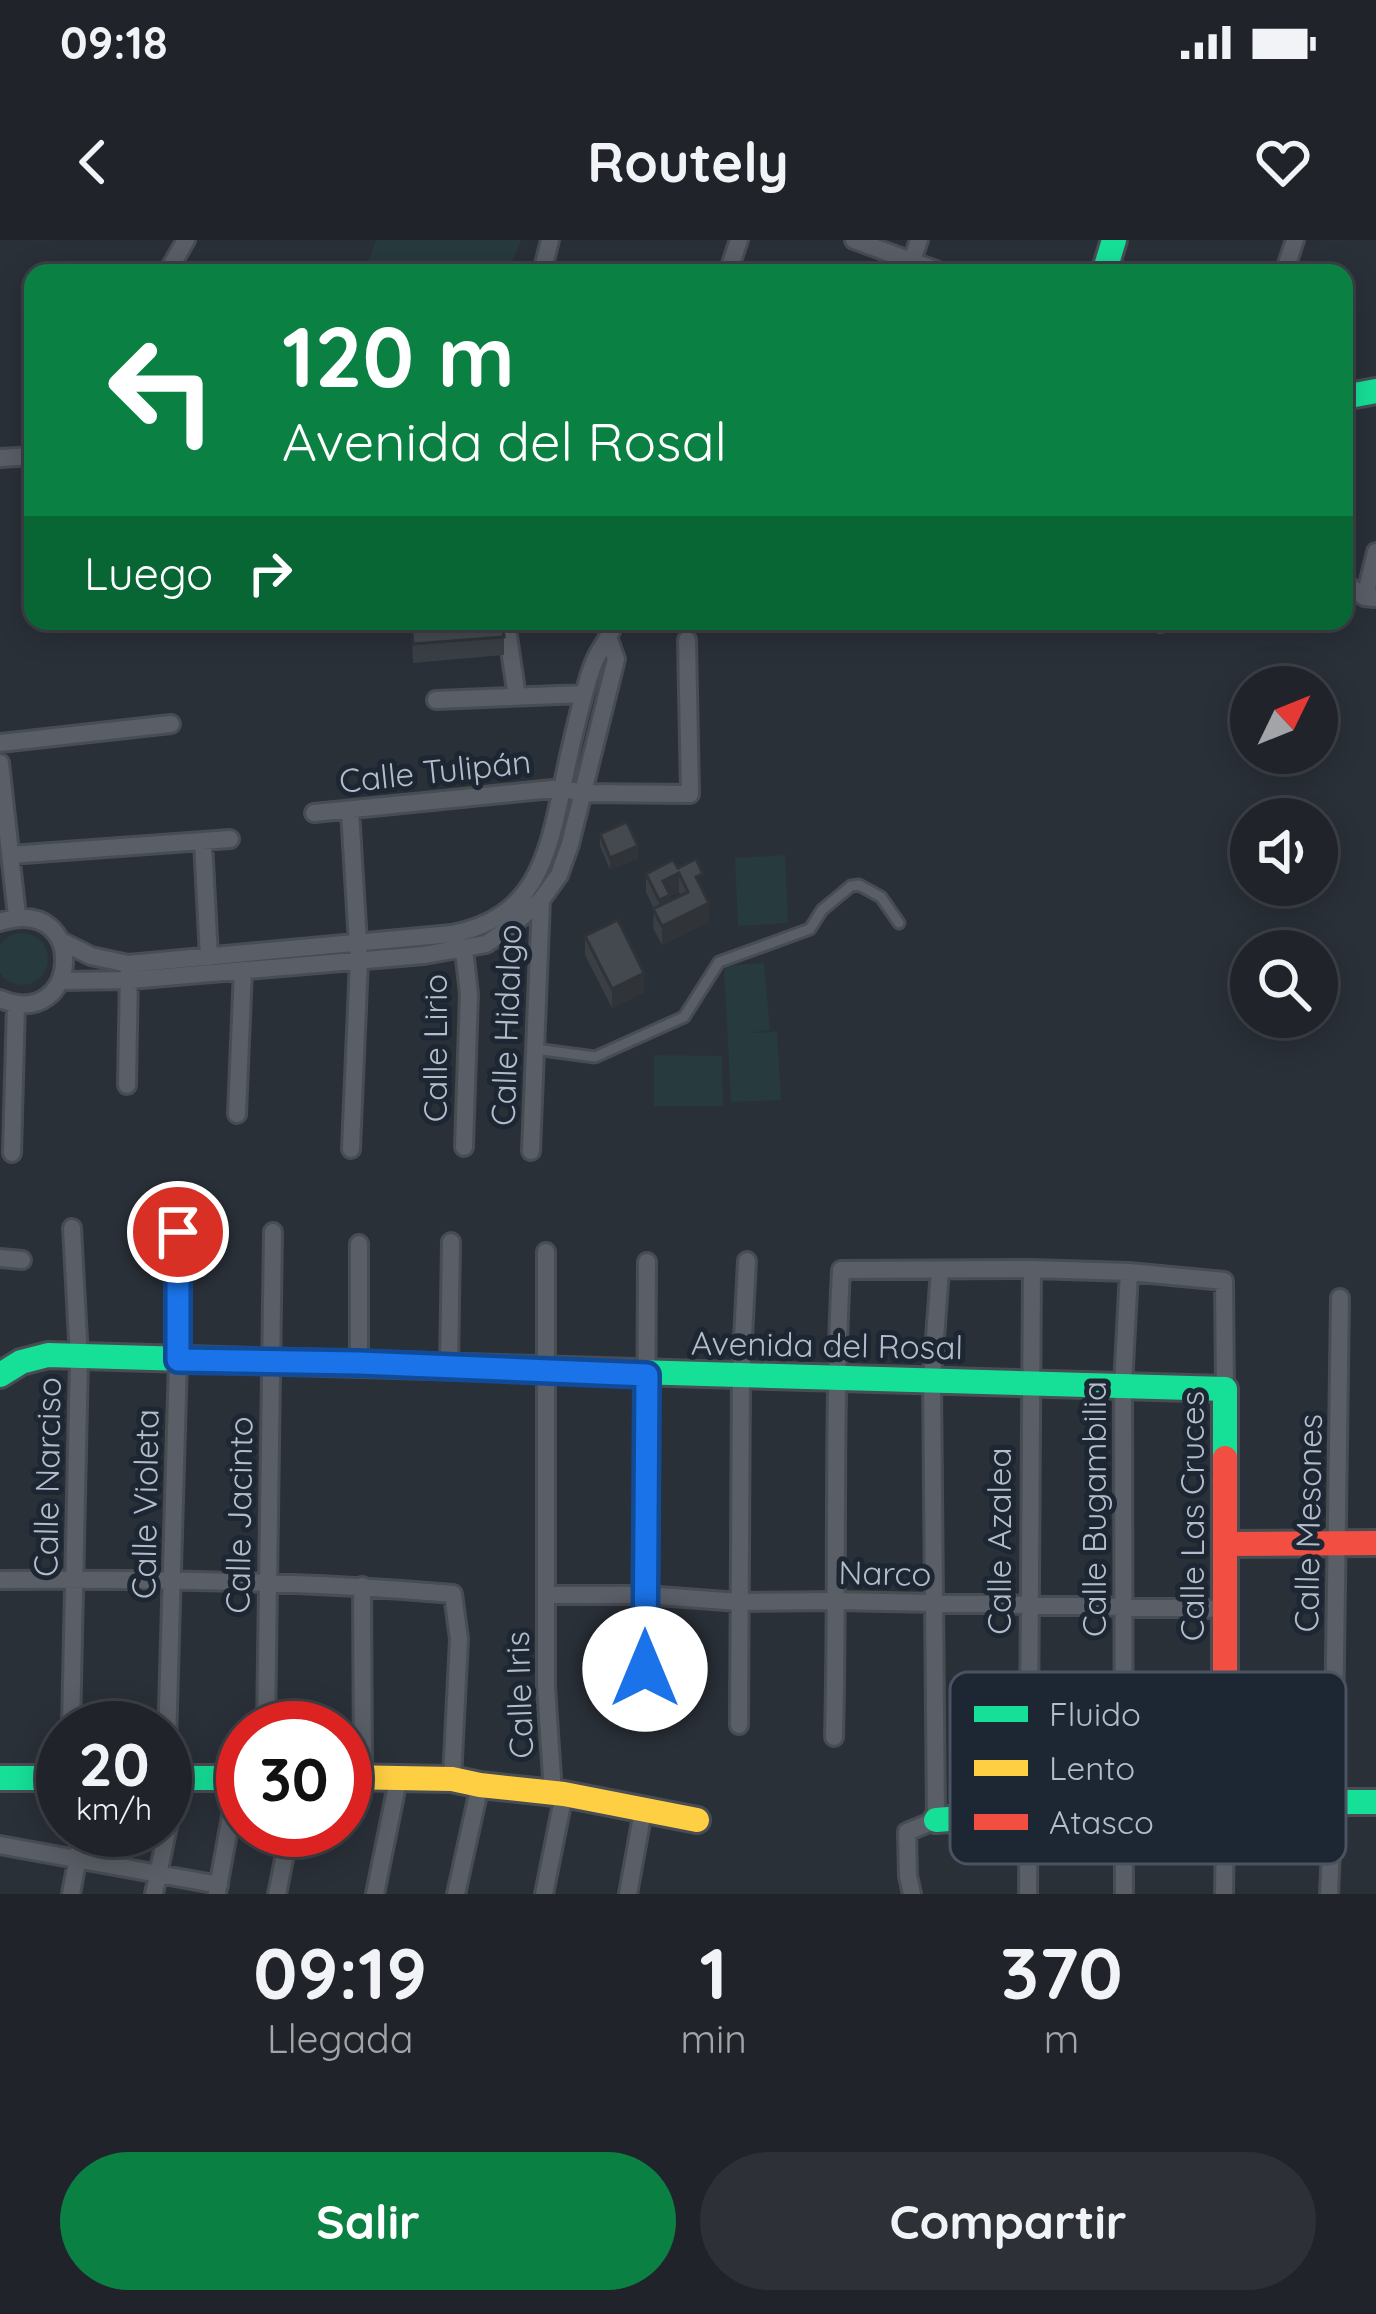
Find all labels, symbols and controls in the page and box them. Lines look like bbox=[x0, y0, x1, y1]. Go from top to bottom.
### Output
text: 09:18 bbox=[60, 14, 168, 70]
text: Routely bbox=[587, 128, 789, 196]
icon: back bbox=[60, 129, 126, 195]
icon: heart bbox=[1250, 129, 1316, 195]
text: 120 m bbox=[282, 303, 515, 408]
icon: left bbox=[84, 312, 240, 468]
text: Avenida del Rosal bbox=[282, 407, 727, 475]
icon: right bbox=[237, 540, 303, 606]
text: Luego bbox=[84, 545, 213, 601]
north arrow bbox=[1230, 666, 1338, 774]
map controls bbox=[1230, 666, 1338, 1038]
street label: Calle Tulipán bbox=[337, 740, 533, 801]
button: sound bbox=[1230, 798, 1338, 906]
street label: Calle Hidalgo bbox=[481, 923, 530, 1127]
button: search bbox=[1230, 930, 1338, 1038]
street label: Calle Lirio bbox=[414, 974, 455, 1122]
pin bbox=[127, 1181, 229, 1283]
icon: arrive bbox=[145, 1199, 211, 1265]
street label: Avenida del Rosal bbox=[691, 1322, 963, 1367]
street label: Calle Narciso bbox=[24, 1377, 69, 1577]
street label: Calle Bugambilia bbox=[1073, 1381, 1114, 1637]
street label: Calle Las Cruces bbox=[1171, 1391, 1212, 1641]
street label: Calle Violeta bbox=[122, 1409, 167, 1599]
street label: Calle Mesones bbox=[1285, 1413, 1330, 1633]
street label: Calle Jacinto bbox=[216, 1416, 261, 1614]
street label: Calle Azalea bbox=[978, 1447, 1019, 1635]
street label: Narco bbox=[838, 1551, 932, 1594]
position arrow bbox=[582, 1606, 708, 1732]
street label: Calle Iris bbox=[496, 1631, 541, 1759]
legend bbox=[950, 1672, 1346, 1864]
text: Fluido bbox=[1049, 1693, 1141, 1734]
speed limit sign: 30 bbox=[216, 1701, 372, 1857]
text: 20 bbox=[79, 1726, 149, 1801]
text: Lento bbox=[1049, 1747, 1135, 1788]
text: km/h bbox=[76, 1790, 152, 1828]
text: Atasco bbox=[1049, 1801, 1154, 1842]
text: 09:19 bbox=[253, 1927, 427, 2017]
text: 1 bbox=[700, 1927, 728, 2017]
text: 370 bbox=[1000, 1927, 1123, 2017]
text: Llegada bbox=[267, 2014, 413, 2063]
text: min bbox=[680, 2014, 747, 2063]
text: m bbox=[1044, 2014, 1079, 2063]
button: Salir bbox=[60, 2152, 676, 2290]
button: Compartir bbox=[700, 2152, 1316, 2290]

